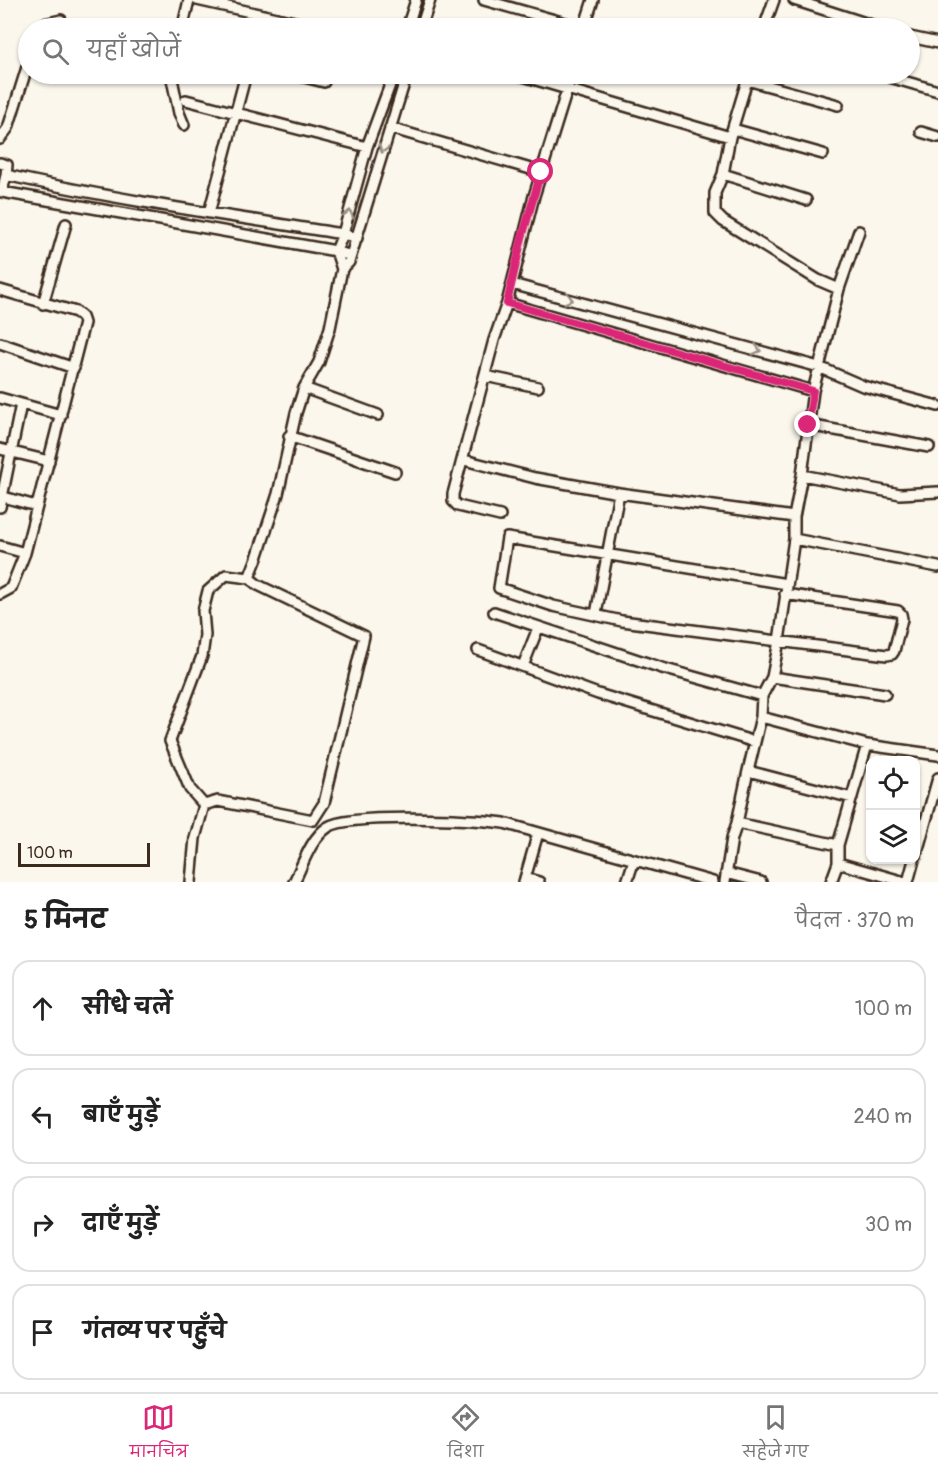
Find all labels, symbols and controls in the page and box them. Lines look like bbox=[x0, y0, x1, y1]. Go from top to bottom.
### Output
search box bbox=[18, 18, 920, 84]
icon: search bbox=[39, 35, 72, 68]
text: यहाँ खोजें bbox=[87, 36, 181, 64]
one-way arrow bbox=[378, 143, 390, 154]
route start bbox=[527, 158, 553, 184]
one-way arrow bbox=[342, 209, 354, 219]
one-way arrow bbox=[563, 292, 574, 304]
one-way arrow bbox=[752, 343, 762, 356]
route end bbox=[794, 411, 820, 437]
map controls bbox=[866, 756, 920, 864]
button: locate bbox=[866, 756, 920, 810]
button: layers bbox=[866, 810, 920, 864]
scale bar bbox=[18, 840, 150, 868]
text: 100 m bbox=[27, 843, 73, 863]
text: 5 मिनट bbox=[24, 904, 107, 936]
text: पैदल · 370 m bbox=[795, 908, 914, 933]
icon: ahead bbox=[26, 992, 59, 1025]
text: सीधे चलें bbox=[83, 993, 172, 1021]
text: 100 m bbox=[855, 996, 912, 1021]
icon: left bbox=[26, 1100, 59, 1133]
text: बाएँ मुड़ें bbox=[83, 1101, 159, 1129]
text: 240 m bbox=[853, 1104, 912, 1129]
icon: right bbox=[26, 1208, 59, 1241]
text: दाएँ मुड़ें bbox=[83, 1209, 159, 1237]
text: 30 m bbox=[865, 1212, 912, 1237]
icon: arrive bbox=[26, 1316, 59, 1349]
text: गंतव्य पर पहुँचे bbox=[83, 1317, 226, 1345]
tab: मानचित्र bbox=[130, 1401, 188, 1469]
tab: दिशा bbox=[447, 1401, 484, 1469]
tab: सहेजे गए bbox=[743, 1401, 808, 1469]

